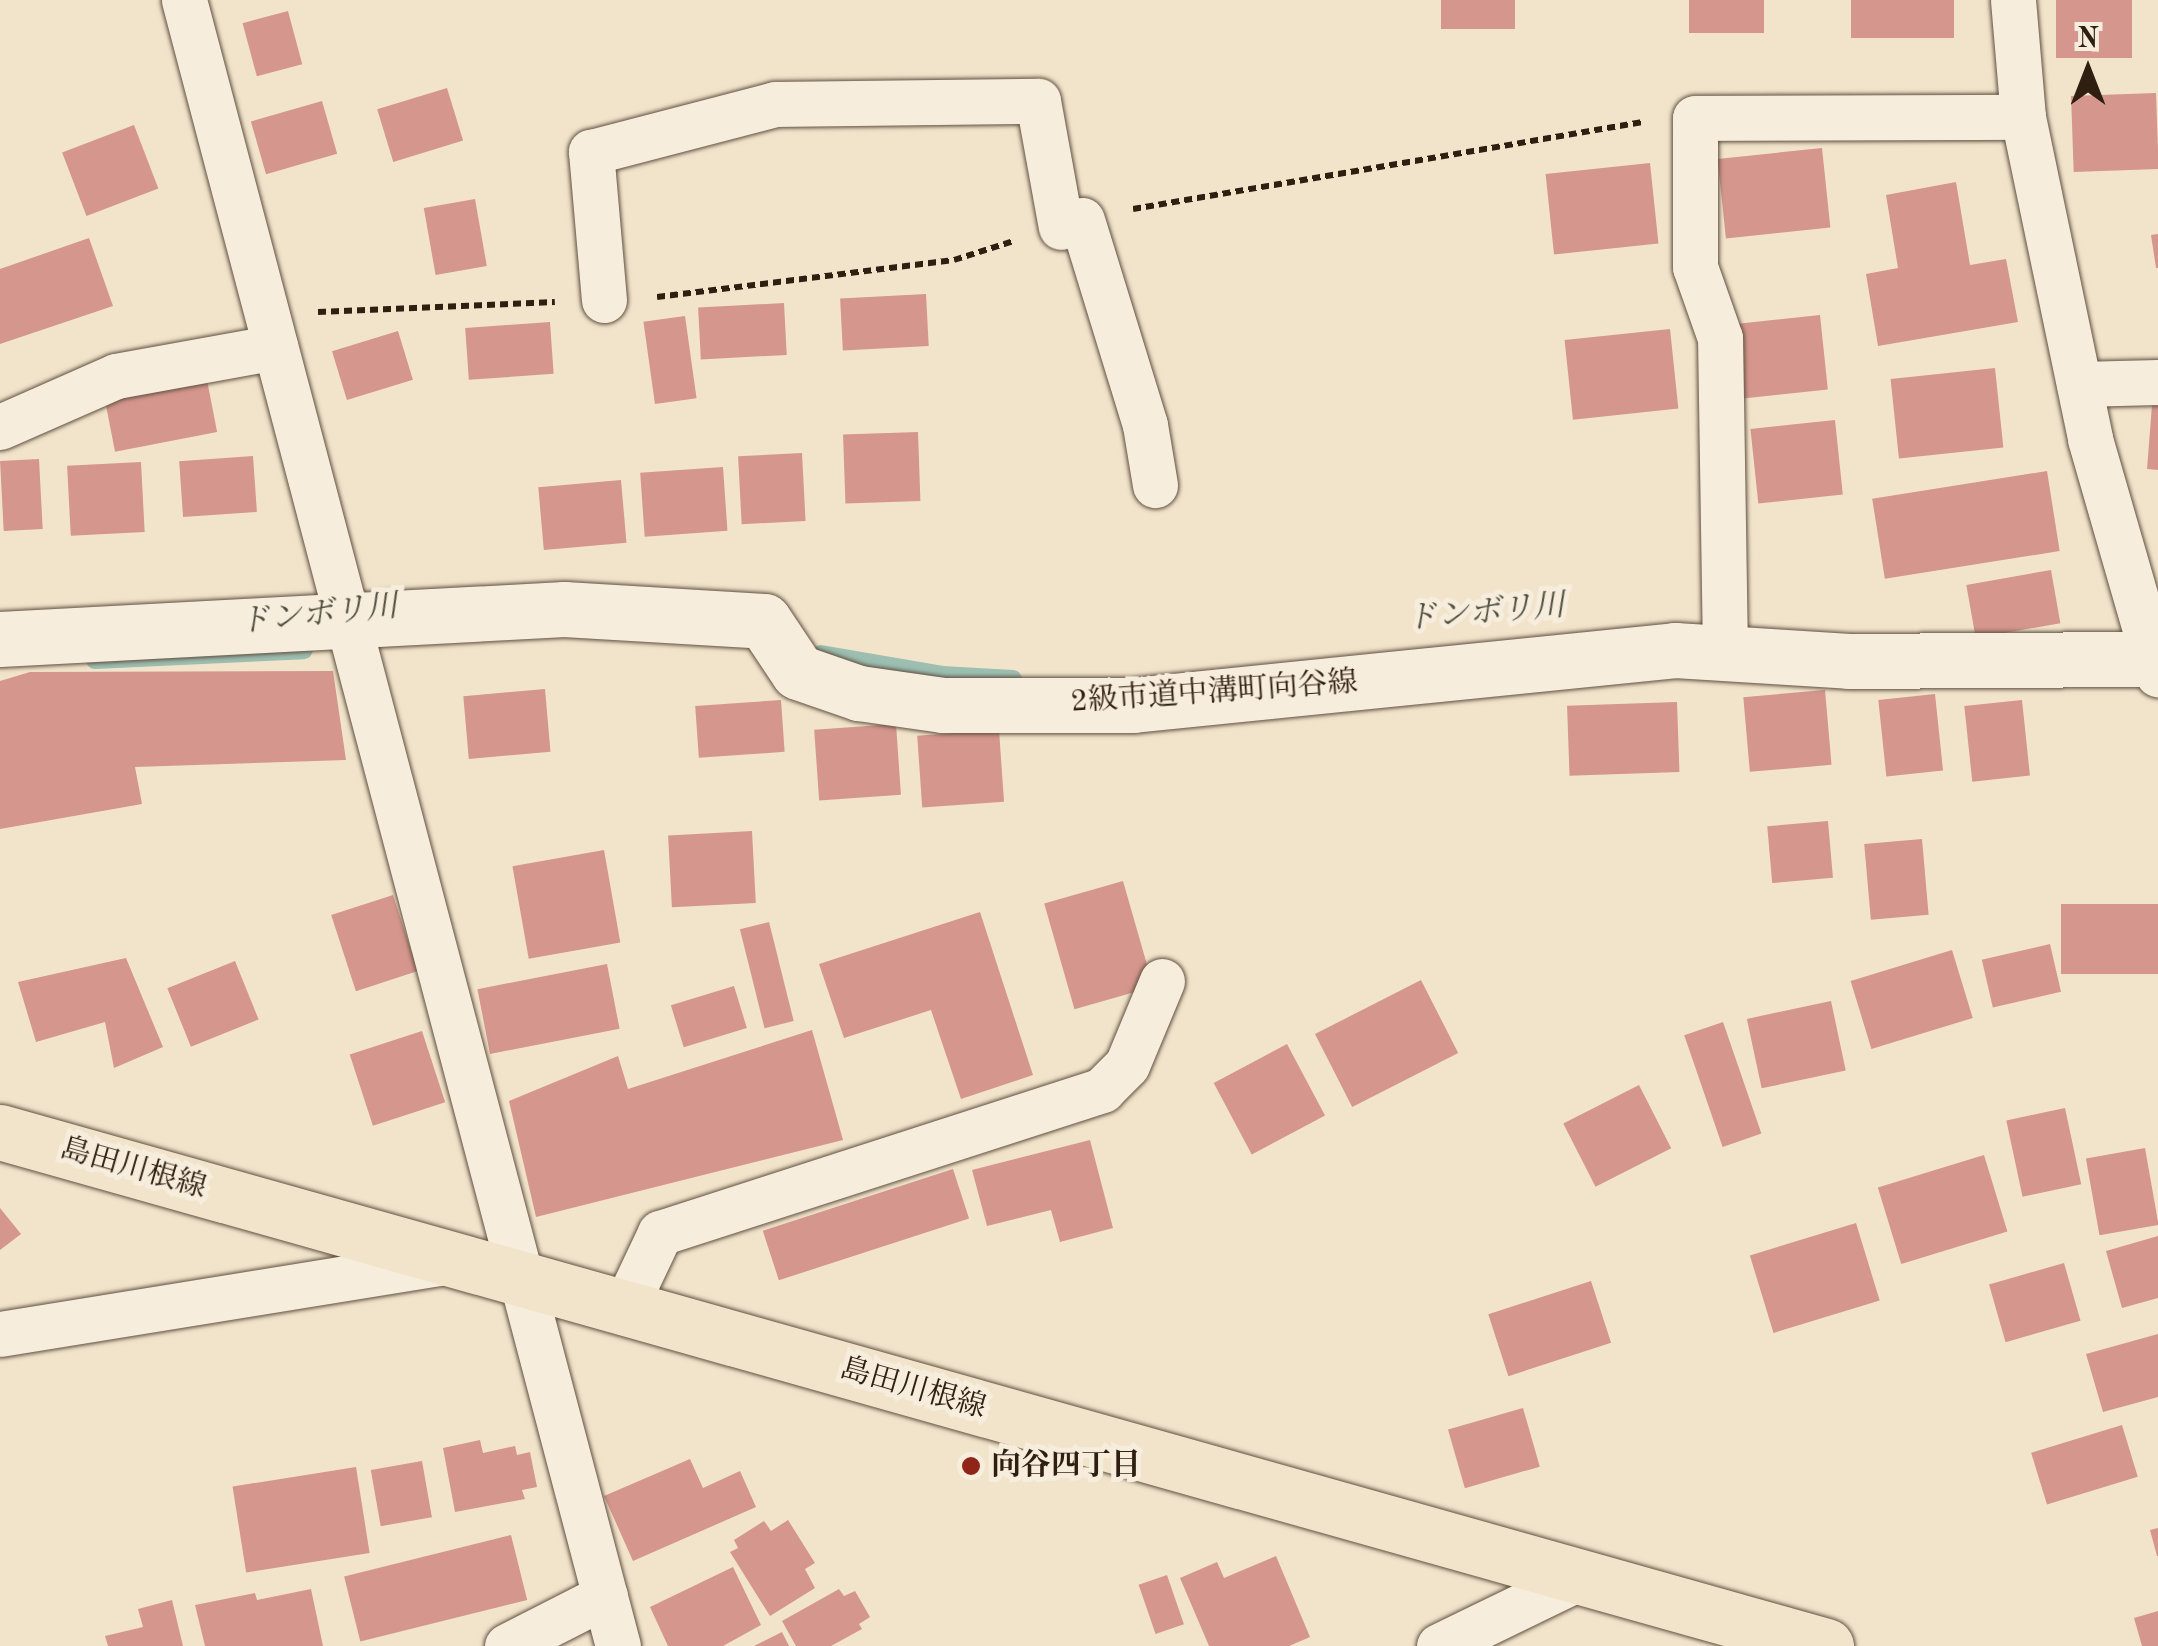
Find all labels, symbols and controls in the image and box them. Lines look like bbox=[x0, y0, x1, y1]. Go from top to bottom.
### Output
north arrow bbox=[2038, 20, 2138, 120]
text: N bbox=[2077, 26, 2099, 54]
water label: ドンボリ川 bbox=[1404, 588, 1566, 640]
water label: ドンボリ川 bbox=[236, 589, 400, 643]
street label: 2級市道中溝町向谷線 bbox=[1069, 665, 1359, 721]
street label: 島田川根線 bbox=[56, 1131, 210, 1207]
street label: 島田川根線 bbox=[836, 1351, 990, 1427]
place label: 向谷四丁目 bbox=[991, 1448, 1141, 1484]
marker: 向谷四丁目 bbox=[960, 1455, 982, 1477]

